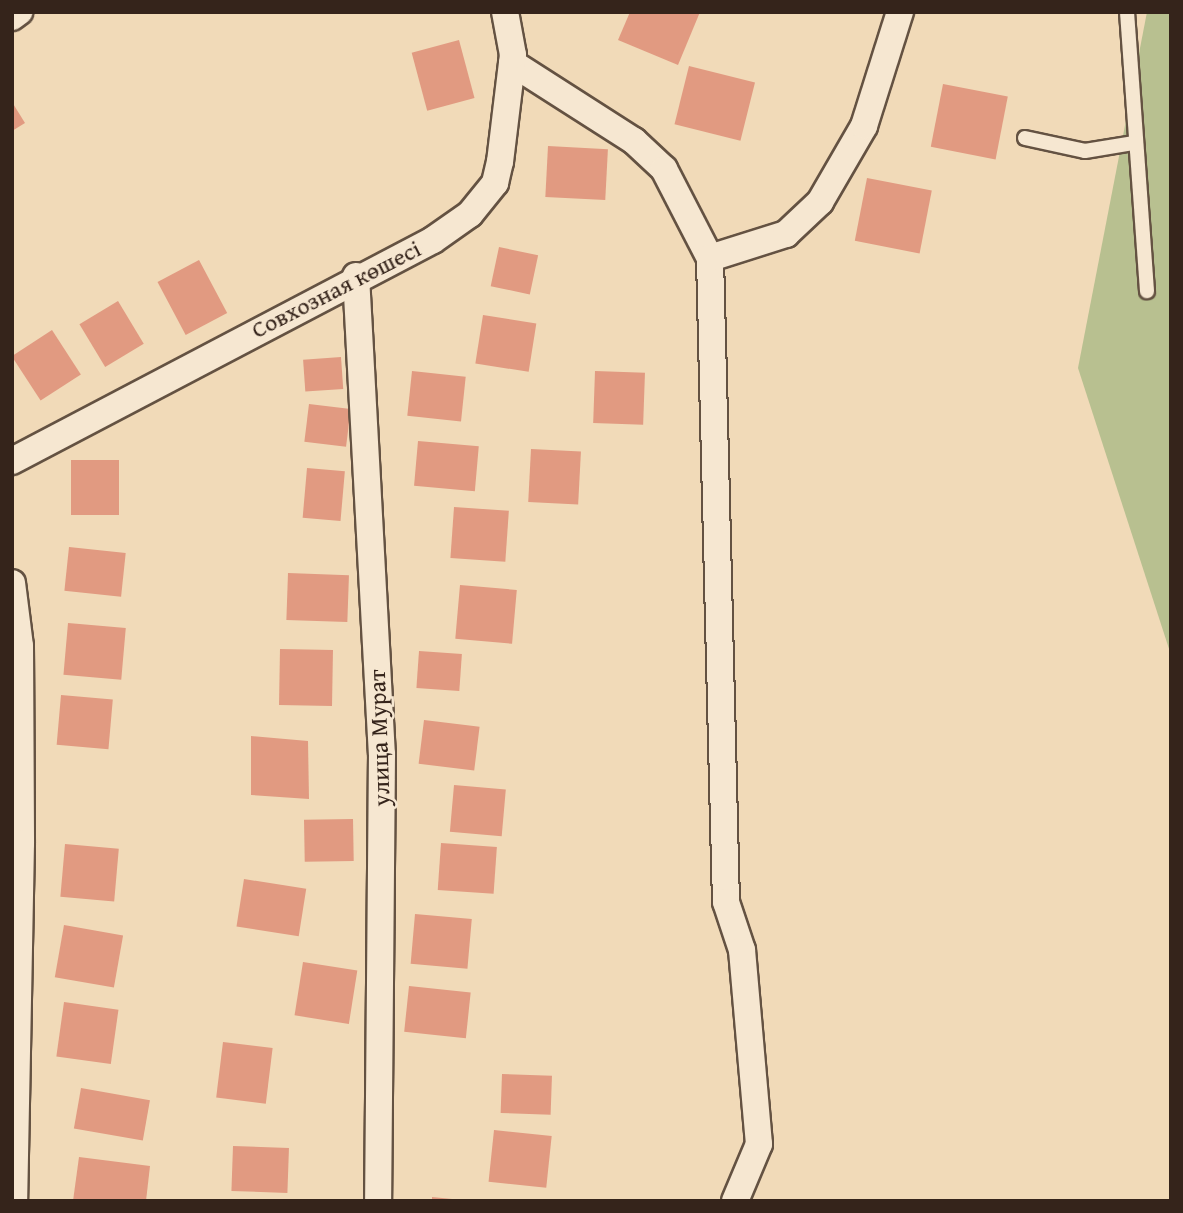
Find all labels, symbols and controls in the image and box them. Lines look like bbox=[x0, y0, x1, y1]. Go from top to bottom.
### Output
street label: Совхозная көшесі bbox=[246, 234, 426, 344]
street label: улица Мурат bbox=[362, 669, 396, 807]

